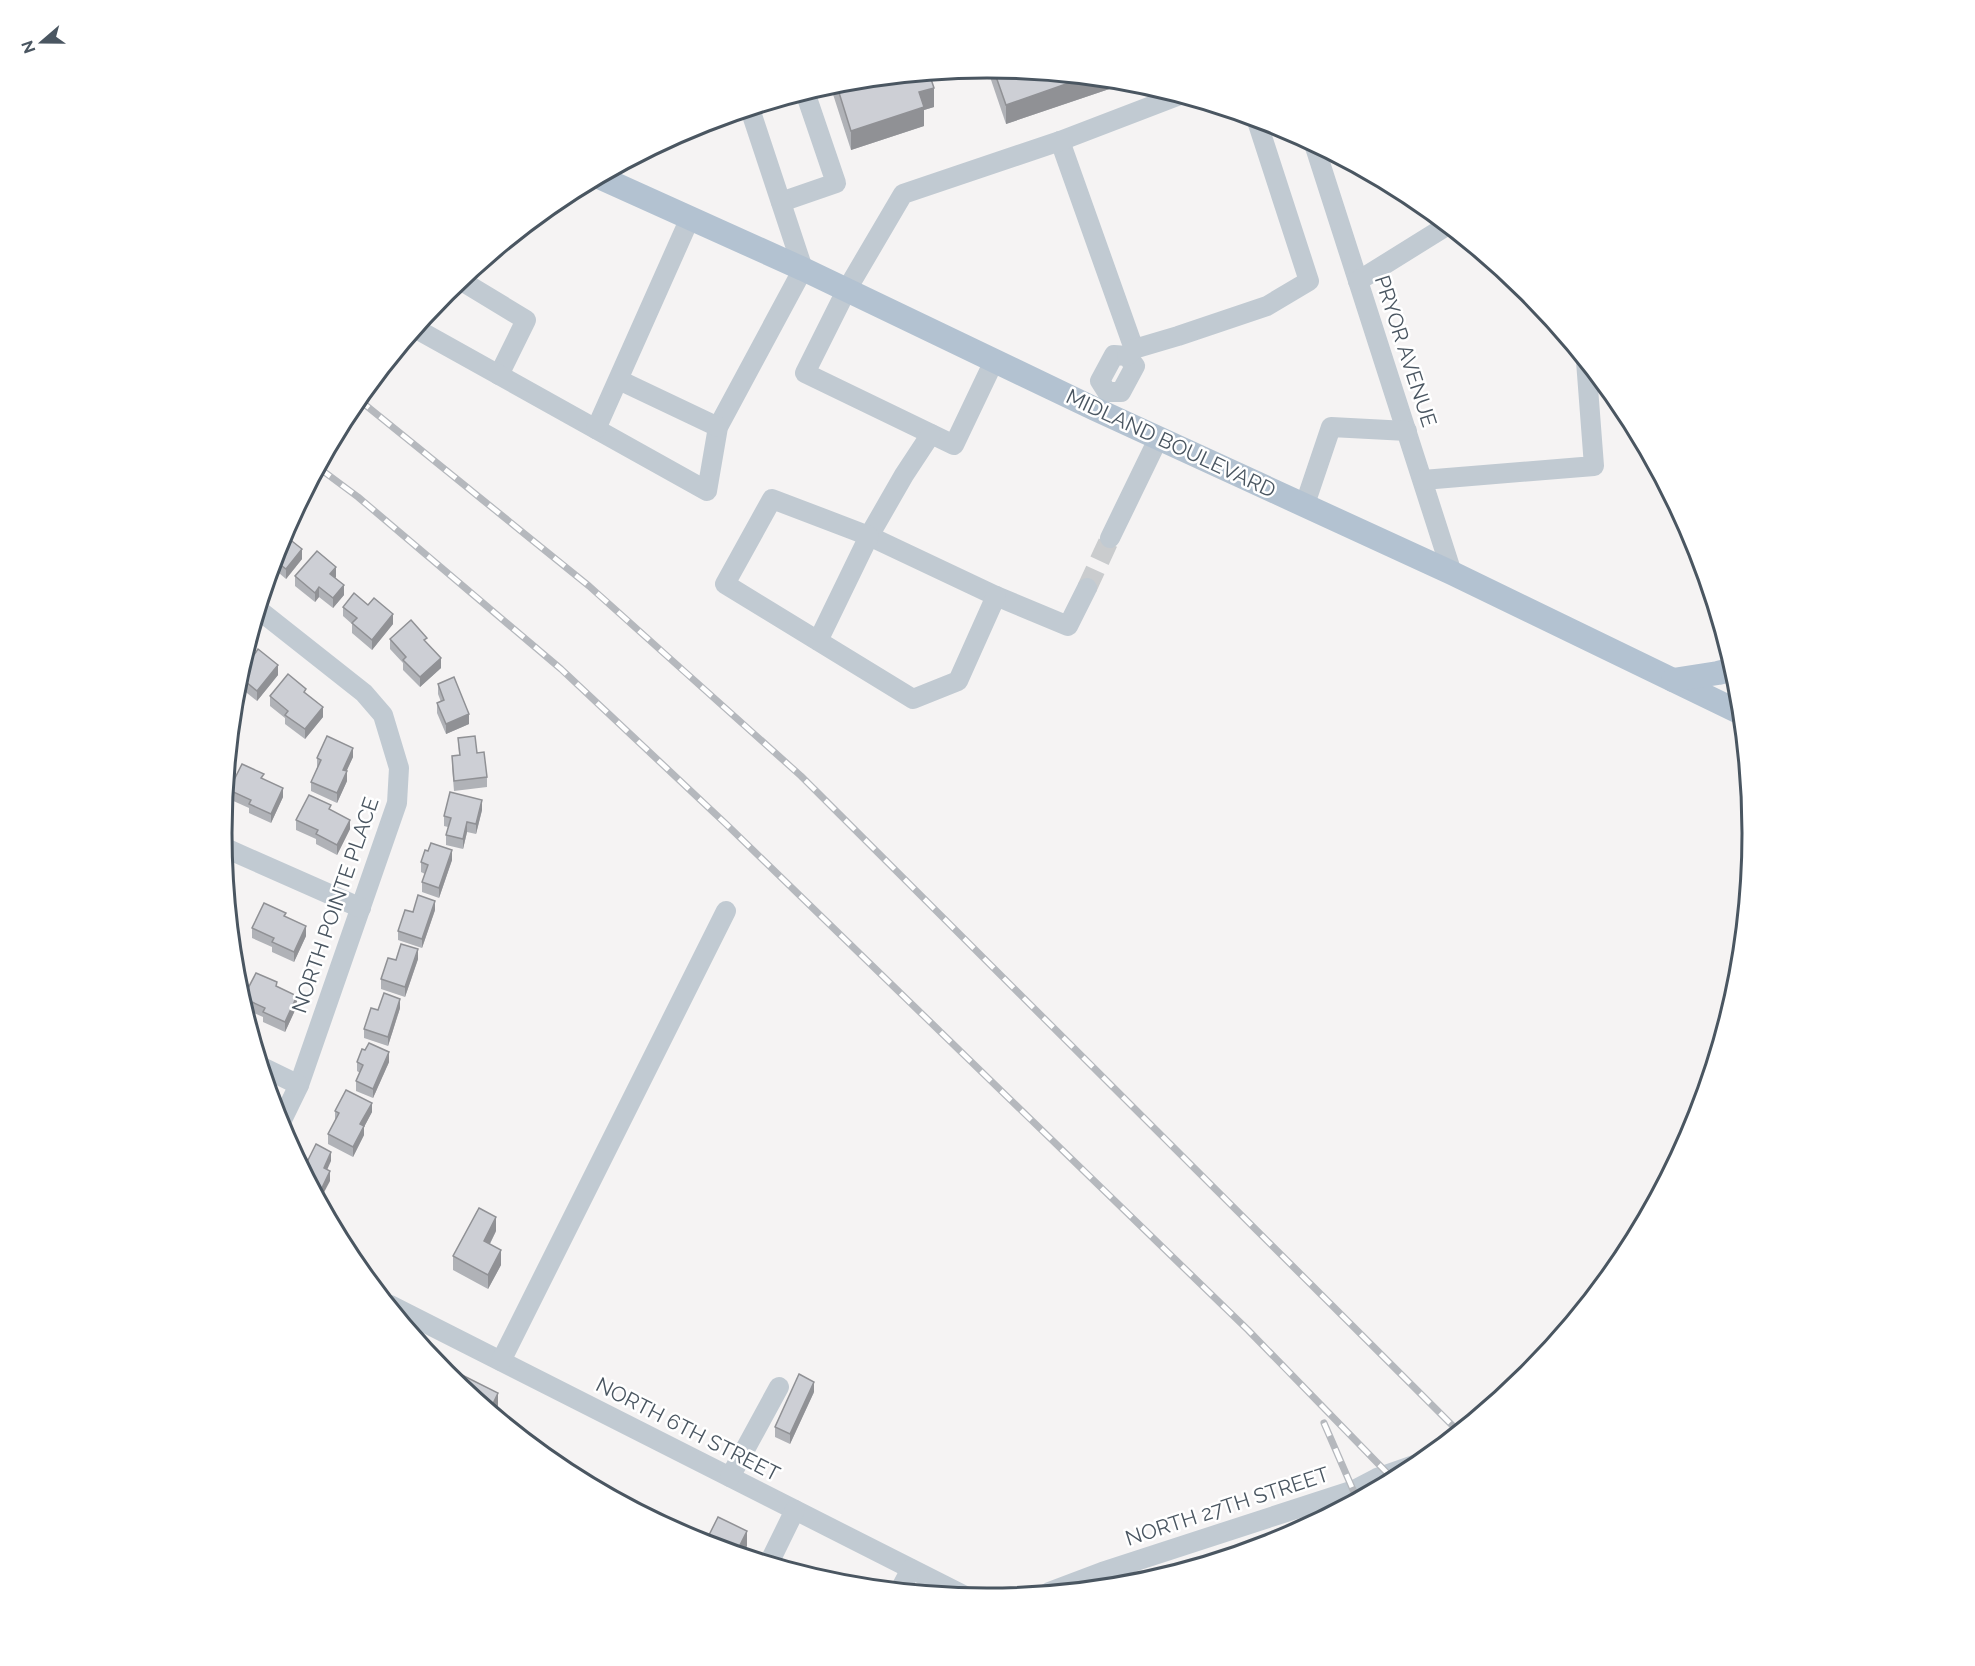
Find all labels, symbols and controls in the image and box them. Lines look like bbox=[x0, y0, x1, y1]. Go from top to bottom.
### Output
north arrow bbox=[12, 12, 72, 72]
text: N bbox=[17, 38, 39, 56]
street label: PRYOR AVENUE bbox=[1370, 272, 1442, 430]
street label: MIDLAND BOULEVARD bbox=[1062, 383, 1280, 503]
street label: NORTH POINTE PLACE bbox=[286, 794, 384, 1016]
street label: NORTH 6TH STREET bbox=[592, 1372, 784, 1486]
street label: NORTH 27TH STREET bbox=[1122, 1461, 1332, 1551]

